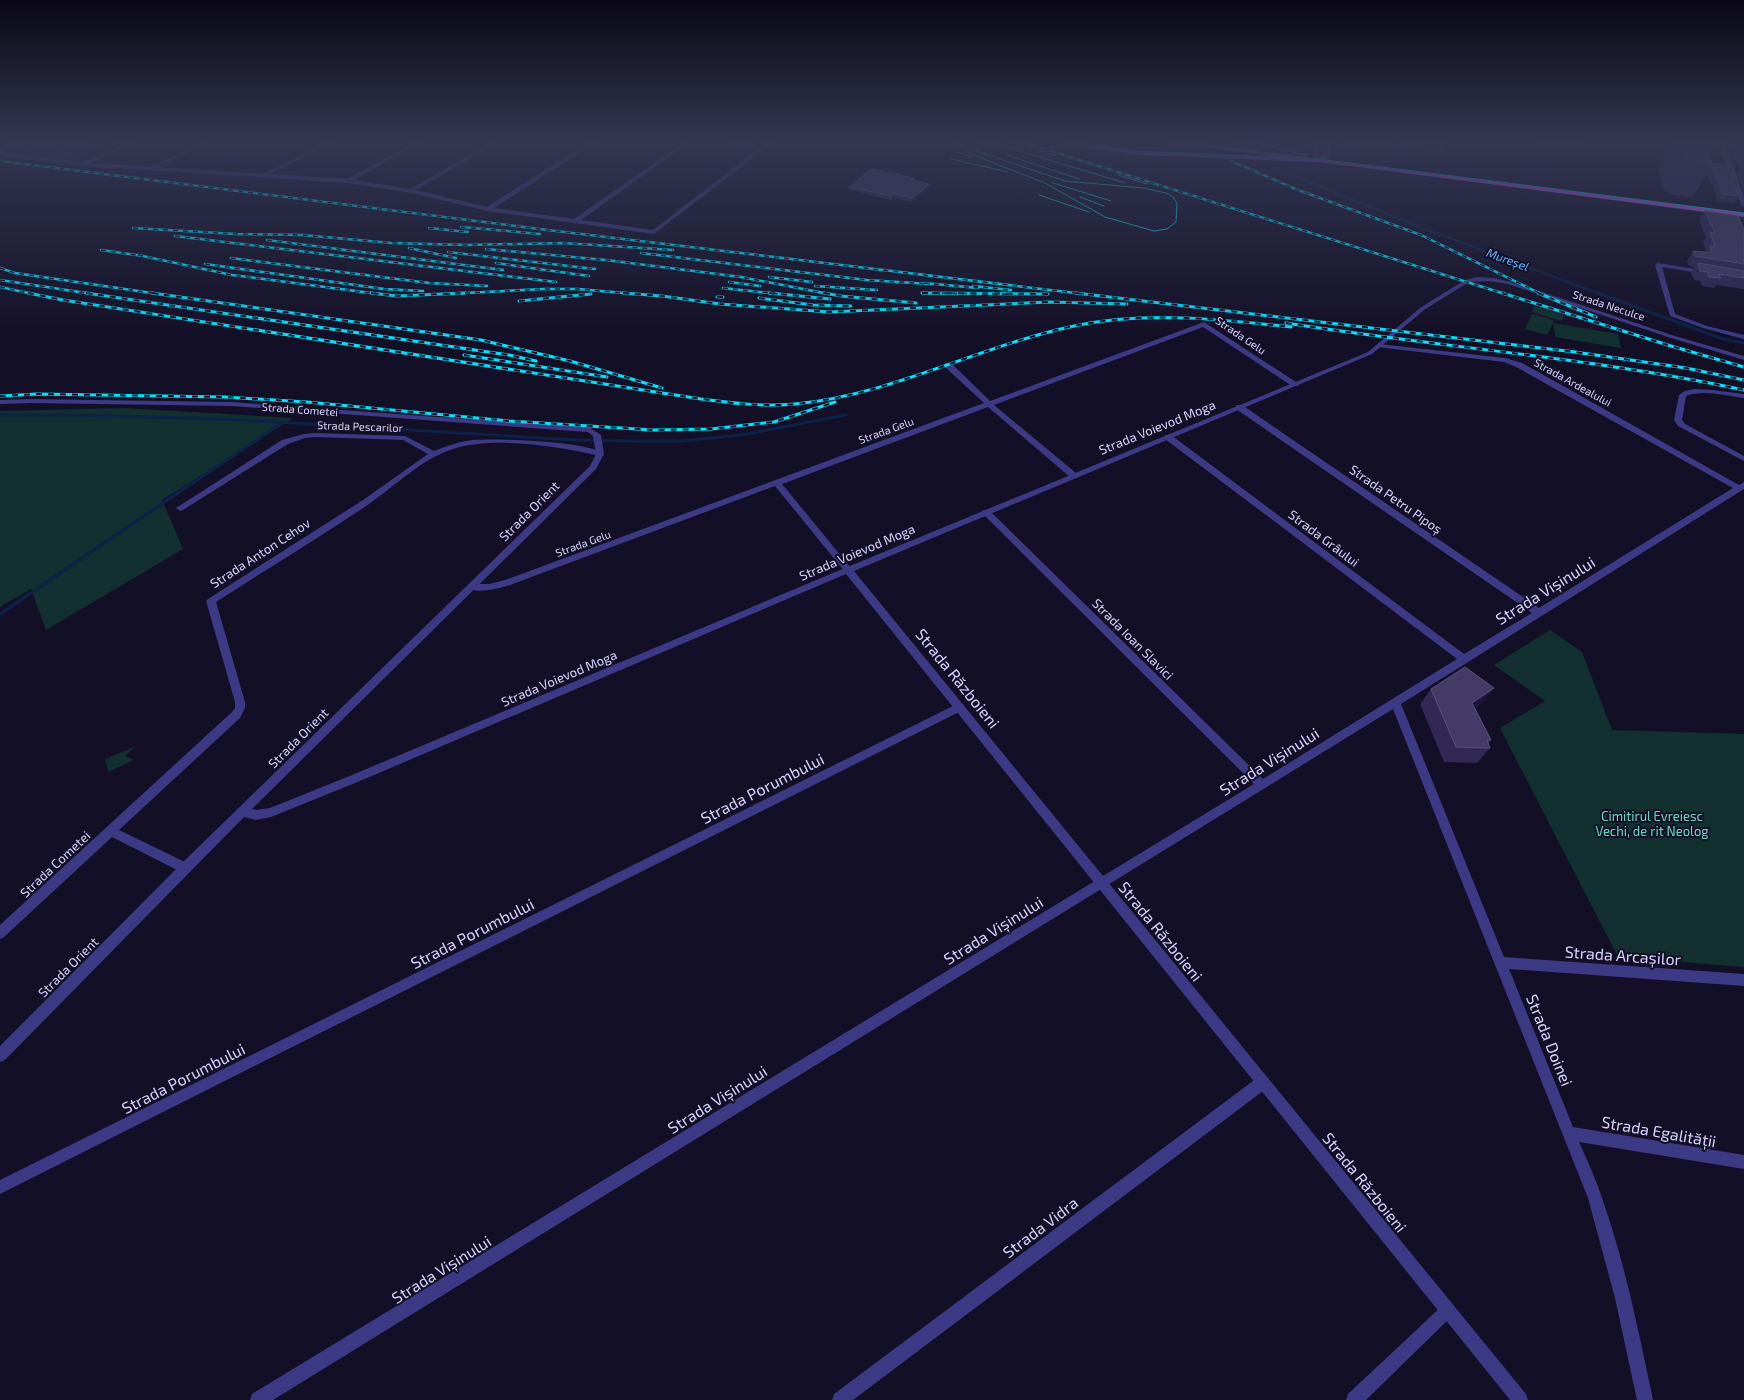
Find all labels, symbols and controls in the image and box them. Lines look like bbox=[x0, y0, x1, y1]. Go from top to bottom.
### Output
water label: Mureșel bbox=[1484, 245, 1531, 275]
street label: Strada Neculce bbox=[1571, 287, 1647, 323]
street label: Strada Gelu bbox=[1213, 313, 1269, 357]
street label: Strada Ardealului bbox=[1532, 355, 1614, 409]
street label: Strada Voievod Moga bbox=[1096, 396, 1218, 458]
street label: Strada Cometei bbox=[261, 400, 339, 418]
street label: Strada Gelu bbox=[857, 414, 915, 446]
street label: Strada Pescarilor bbox=[317, 418, 404, 434]
street label: Strada Petru Pipoș bbox=[1346, 461, 1445, 538]
street label: Strada Orient bbox=[496, 478, 562, 544]
street label: Strada Grâului bbox=[1285, 506, 1363, 570]
street label: Strada Anton Cehov bbox=[207, 515, 313, 591]
street label: Strada Voievod Moga bbox=[797, 520, 917, 584]
street label: Strada Gelu bbox=[554, 527, 612, 559]
street label: Strada Vișinului bbox=[1492, 552, 1599, 630]
street label: Strada Ioan Slavici bbox=[1089, 595, 1177, 683]
street label: Strada Războieni bbox=[912, 624, 1004, 732]
street label: Strada Voievod Moga bbox=[499, 646, 619, 710]
street label: Strada Orient bbox=[265, 705, 331, 771]
street label: Strada Vișinului bbox=[1216, 723, 1323, 801]
street label: Strada Porumbului bbox=[697, 749, 827, 827]
park label: Cimitirul Evreiesc Vechi, de rit Neolog bbox=[1595, 808, 1709, 839]
street label: Strada Cometei bbox=[17, 827, 93, 901]
street label: Strada Războieni bbox=[1115, 877, 1207, 985]
street label: Strada Vișinului bbox=[940, 892, 1047, 970]
street label: Strada Porumbului bbox=[407, 894, 537, 972]
street label: Strada Orient bbox=[35, 934, 101, 1000]
street label: Strada Arcașilor bbox=[1564, 941, 1682, 971]
street label: Strada Doinei bbox=[1523, 991, 1577, 1089]
street label: Strada Porumbului bbox=[118, 1039, 248, 1117]
street label: Strada Vișinului bbox=[664, 1061, 771, 1139]
street label: Strada Egalității bbox=[1600, 1112, 1718, 1152]
street label: Strada Războieni bbox=[1319, 1128, 1411, 1236]
street label: Strada Vidra bbox=[999, 1193, 1081, 1261]
street label: Strada Vișinului bbox=[388, 1231, 495, 1309]

